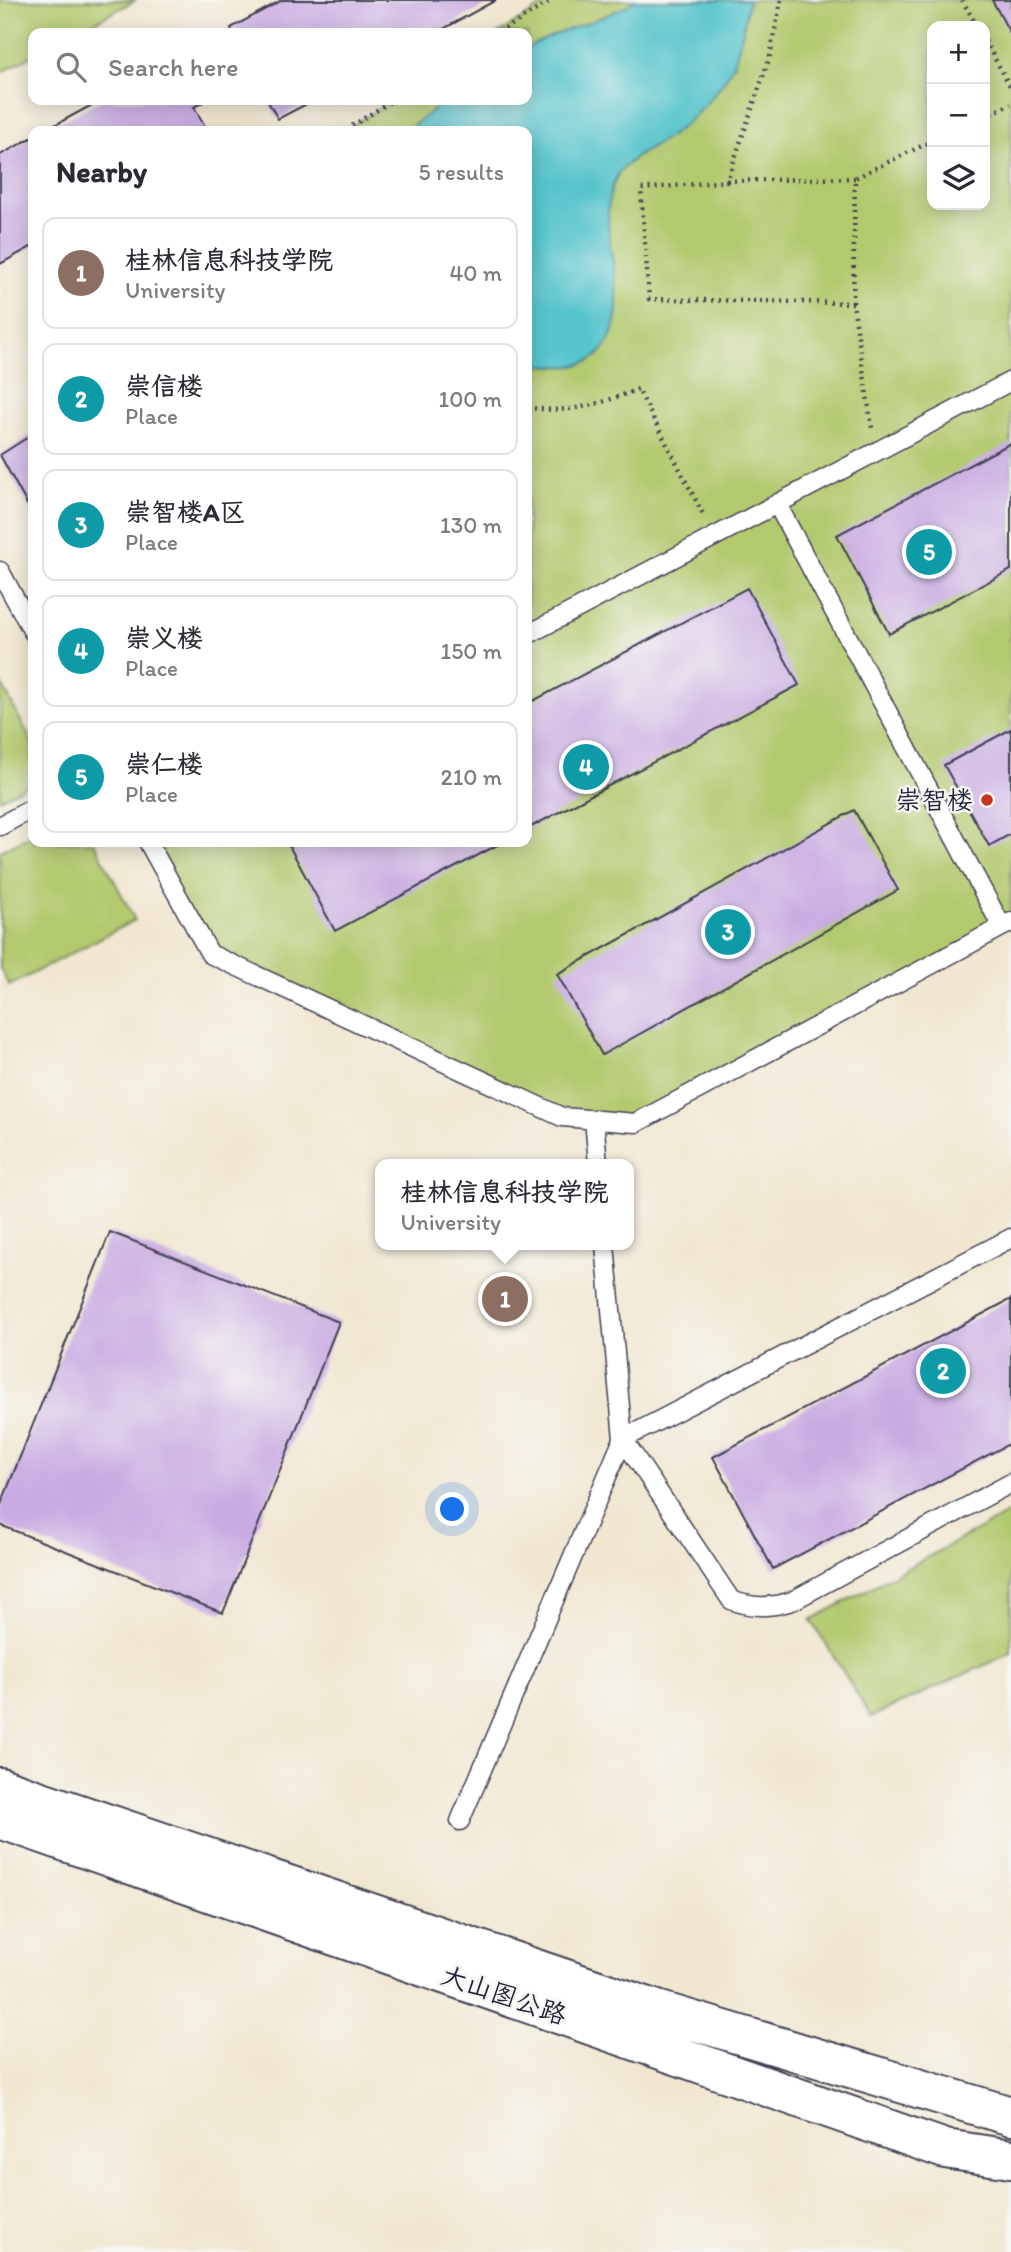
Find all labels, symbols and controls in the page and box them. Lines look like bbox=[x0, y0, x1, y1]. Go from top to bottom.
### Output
map controls bbox=[927, 21, 990, 210]
button: + bbox=[927, 21, 990, 84]
search box bbox=[28, 28, 532, 105]
icon: search bbox=[52, 48, 90, 86]
text: Search here bbox=[108, 51, 238, 83]
button: − bbox=[927, 84, 990, 147]
button: layers bbox=[927, 147, 990, 210]
text: Nearby bbox=[56, 153, 147, 190]
text: 5 results bbox=[418, 158, 504, 186]
text: 桂林信息科技学院 bbox=[125, 244, 333, 276]
text: 1 bbox=[76, 259, 86, 287]
text: 40 m bbox=[449, 259, 502, 287]
text: University bbox=[125, 276, 225, 304]
text: 崇信楼 bbox=[125, 370, 203, 402]
text: 2 bbox=[75, 385, 87, 413]
text: 100 m bbox=[438, 385, 502, 413]
text: Place bbox=[125, 402, 178, 430]
text: 崇智楼A区 bbox=[125, 496, 246, 528]
text: 3 bbox=[75, 511, 87, 539]
text: 130 m bbox=[440, 511, 502, 539]
pin: 5 bbox=[906, 526, 952, 578]
text: Place bbox=[125, 528, 178, 556]
text: 崇义楼 bbox=[125, 622, 203, 654]
text: 4 bbox=[74, 637, 88, 665]
text: 150 m bbox=[441, 637, 502, 665]
text: Place bbox=[125, 654, 178, 682]
pin: 4 bbox=[563, 741, 609, 793]
text: 崇仁楼 bbox=[125, 748, 203, 780]
text: 5 bbox=[75, 763, 87, 791]
text: 210 m bbox=[441, 763, 502, 791]
text: Place bbox=[125, 780, 178, 808]
place label: 崇智楼 bbox=[895, 784, 973, 816]
marker: 崇智楼 bbox=[979, 792, 995, 808]
pin: 3 bbox=[705, 906, 751, 958]
popup bbox=[375, 1159, 634, 1250]
text: 桂林信息科技学院 bbox=[400, 1176, 609, 1208]
text: University bbox=[400, 1208, 501, 1236]
pin: 1 bbox=[482, 1273, 528, 1325]
pin: 2 bbox=[920, 1345, 966, 1397]
your location bbox=[435, 1492, 469, 1526]
street label: 大山图公路 bbox=[437, 1959, 571, 2031]

